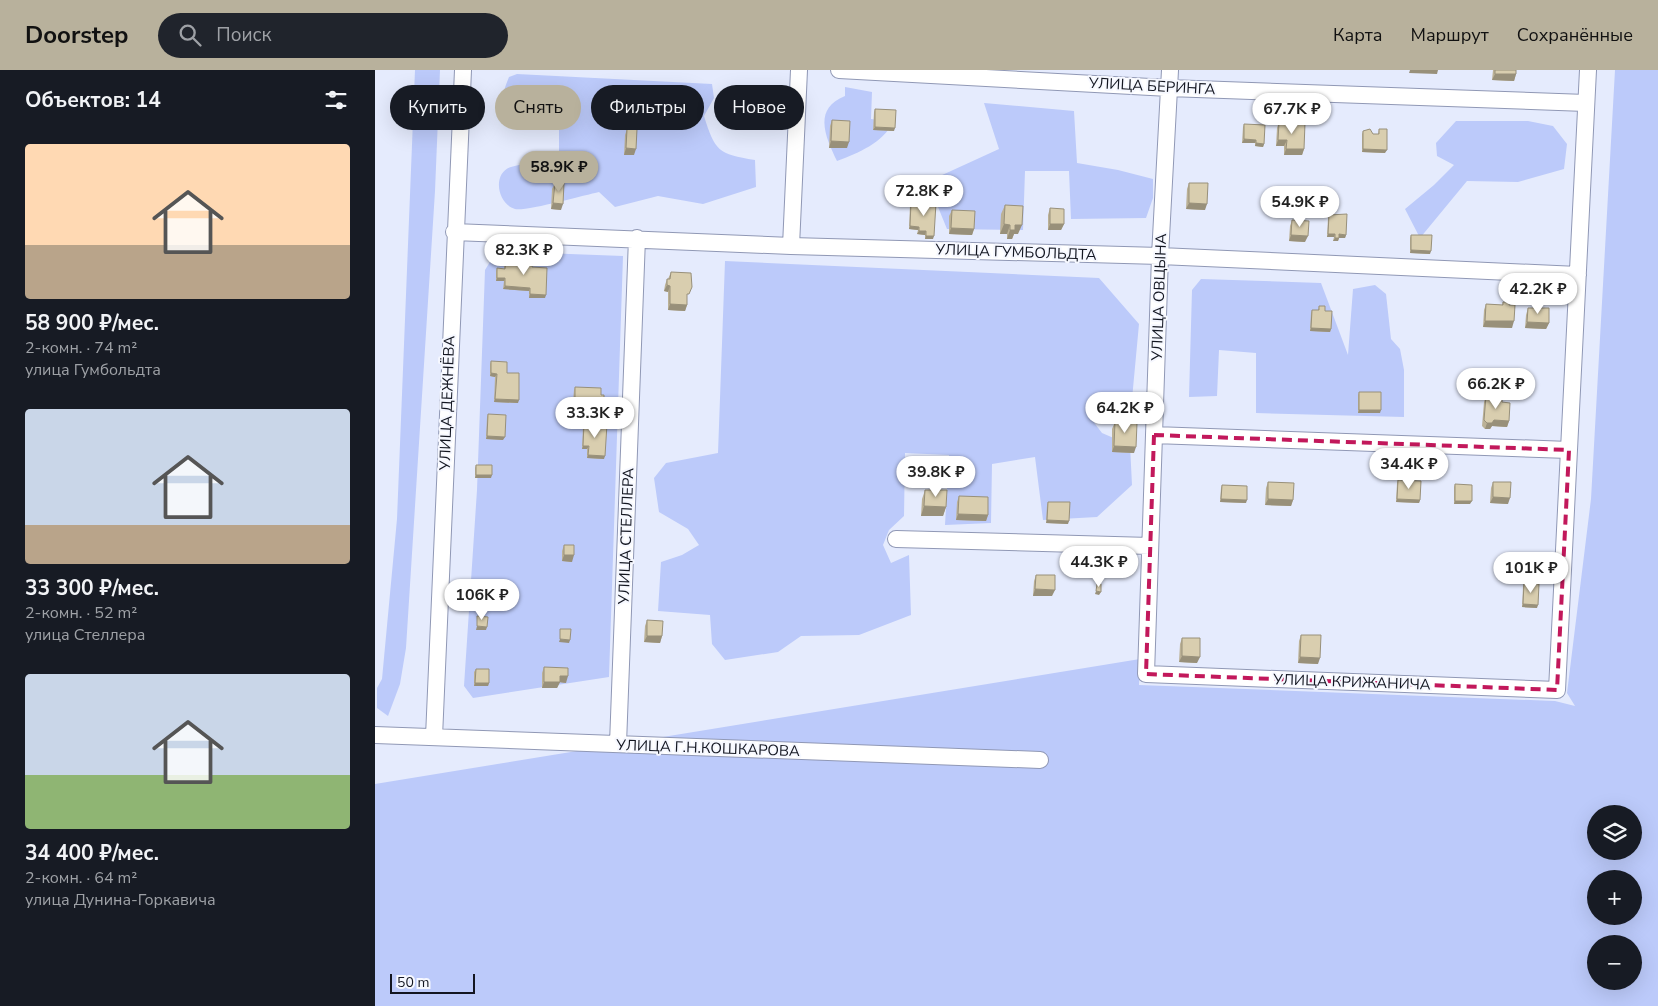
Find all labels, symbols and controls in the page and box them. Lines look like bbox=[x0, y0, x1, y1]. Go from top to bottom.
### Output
search box bbox=[158, 13, 508, 58]
text: Doorstep bbox=[25, 19, 128, 51]
icon: search bbox=[176, 21, 204, 49]
text: Поиск bbox=[216, 22, 272, 48]
text: Карта bbox=[1333, 23, 1383, 47]
text: Маршрут bbox=[1411, 23, 1489, 47]
text: Сохранённые bbox=[1517, 23, 1633, 47]
street label: УЛИЦА БЕРИНГА bbox=[1087, 73, 1216, 99]
chip: Купить bbox=[390, 85, 485, 130]
chip: Снять bbox=[495, 85, 581, 130]
chip: Фильтры bbox=[591, 85, 704, 130]
chip: Новое bbox=[714, 85, 804, 130]
text: Объектов: 14 bbox=[25, 86, 161, 114]
icon: filters bbox=[322, 86, 350, 114]
pin: 67.7K ₽ bbox=[1246, 92, 1338, 135]
text: 67.7K ₽ bbox=[1263, 98, 1321, 120]
pin: 58.9K ₽ bbox=[513, 150, 605, 193]
text: 58.9K ₽ bbox=[530, 156, 588, 178]
pin: 72.8K ₽ bbox=[878, 174, 970, 217]
icon: home bbox=[143, 177, 233, 267]
text: 72.8K ₽ bbox=[895, 180, 953, 202]
pin: 54.9K ₽ bbox=[1254, 186, 1346, 228]
text: 54.9K ₽ bbox=[1271, 191, 1329, 213]
street label: УЛИЦА ОВЦЫНА bbox=[1147, 233, 1171, 362]
pin: 82.3K ₽ bbox=[478, 234, 570, 276]
text: 82.3K ₽ bbox=[495, 239, 553, 261]
street label: УЛИЦА ГУМБОЛЬДТА bbox=[934, 239, 1097, 265]
pin: 42.2K ₽ bbox=[1492, 272, 1584, 315]
text: 42.2K ₽ bbox=[1509, 278, 1567, 300]
text: 58 900 ₽/мес. bbox=[25, 309, 159, 337]
street label: УЛИЦА ДЕЖНЁВА bbox=[435, 335, 459, 472]
text: 2-комн. · 74 m² bbox=[25, 337, 137, 359]
text: улица Гумбольдта bbox=[25, 359, 161, 381]
pin: 66.2K ₽ bbox=[1450, 368, 1542, 410]
text: 66.2K ₽ bbox=[1467, 373, 1525, 395]
pin: 64.2K ₽ bbox=[1079, 392, 1171, 434]
pin: 33.3K ₽ bbox=[549, 396, 641, 439]
text: 64.2K ₽ bbox=[1096, 397, 1154, 419]
text: 33.3K ₽ bbox=[566, 402, 624, 424]
icon: home bbox=[143, 442, 233, 532]
pin: 34.4K ₽ bbox=[1363, 448, 1455, 490]
text: 34.4K ₽ bbox=[1380, 453, 1438, 475]
pin: 39.8K ₽ bbox=[890, 456, 982, 498]
text: 39.8K ₽ bbox=[907, 461, 965, 483]
street label: УЛИЦА СТЕЛЛЕРА bbox=[614, 467, 638, 606]
pin: 44.3K ₽ bbox=[1053, 546, 1145, 588]
text: 44.3K ₽ bbox=[1070, 551, 1128, 573]
pin: 101K ₽ bbox=[1490, 552, 1572, 594]
text: 101K ₽ bbox=[1504, 557, 1558, 579]
text: 33 300 ₽/мес. bbox=[25, 574, 159, 602]
pin: 106K ₽ bbox=[441, 578, 523, 621]
text: 106K ₽ bbox=[455, 584, 509, 606]
text: 2-комн. · 52 m² bbox=[25, 602, 137, 624]
text: улица Стеллера bbox=[25, 624, 145, 646]
street label: УЛИЦА КРИЖАНИЧА bbox=[1272, 669, 1431, 695]
icon: home bbox=[143, 707, 233, 797]
street label: УЛИЦА Г.Н.КОШКАРОВА bbox=[615, 735, 800, 761]
map controls bbox=[1587, 805, 1642, 990]
button: layers bbox=[1587, 805, 1642, 860]
text: 34 400 ₽/мес. bbox=[25, 839, 159, 867]
text: 2-комн. · 64 m² bbox=[25, 867, 137, 889]
button: + bbox=[1587, 870, 1642, 925]
text: улица Дунина-Горкавича bbox=[25, 889, 216, 911]
button: − bbox=[1587, 935, 1642, 990]
scale bar bbox=[390, 971, 475, 994]
text: 50 m bbox=[397, 973, 429, 992]

